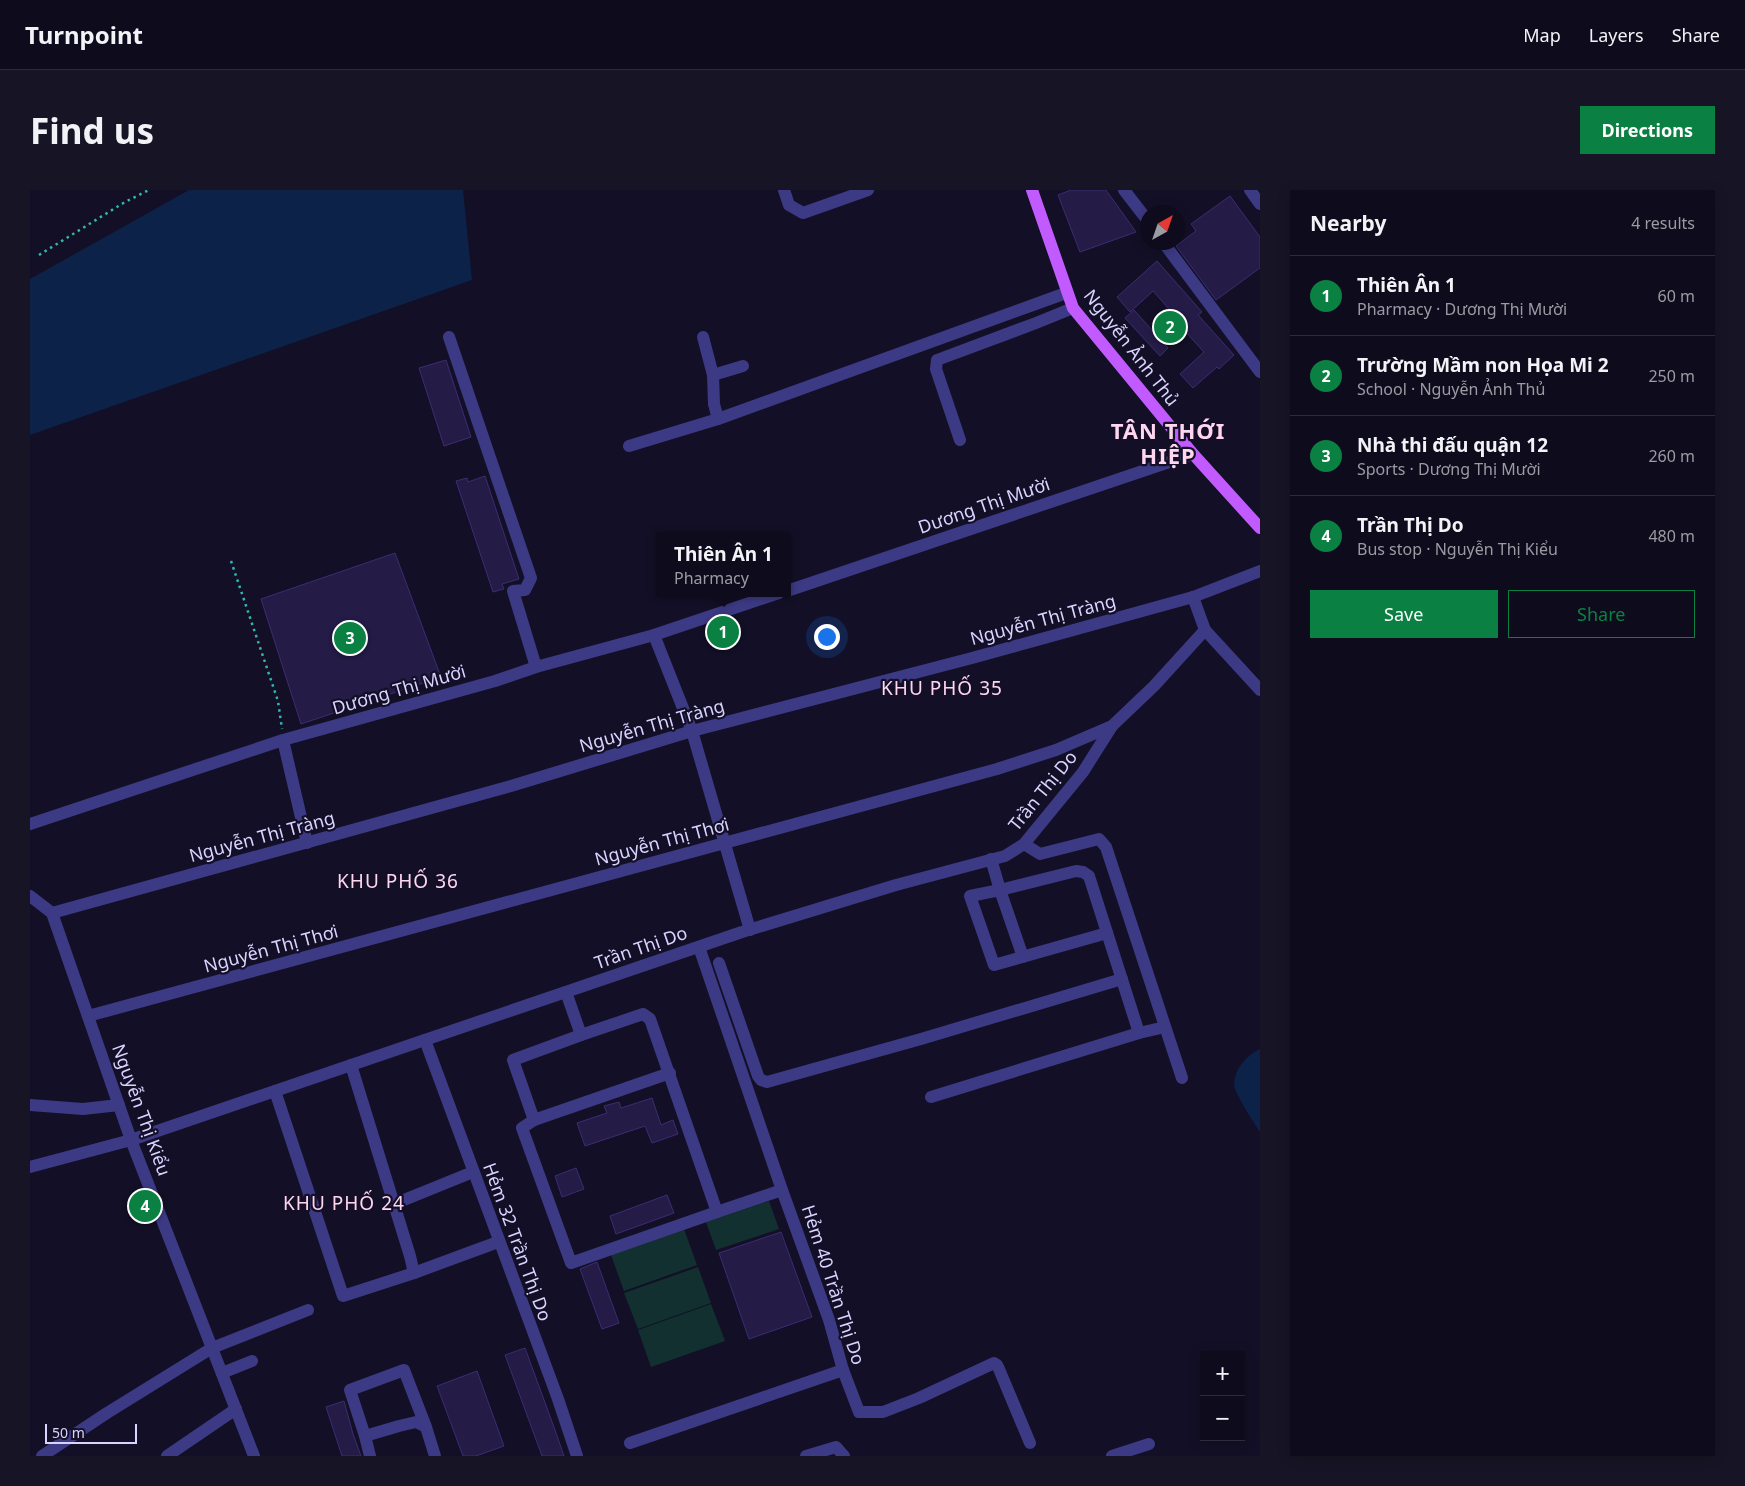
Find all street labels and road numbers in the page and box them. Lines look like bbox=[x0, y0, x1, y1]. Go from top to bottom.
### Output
street label: Nguyễn Ảnh Thủ bbox=[1079, 284, 1185, 411]
street label: Dương Thị Mười bbox=[915, 471, 1053, 539]
street label: Nguyễn Thị Tràng bbox=[967, 588, 1118, 650]
street label: Dương Thị Mười bbox=[329, 658, 468, 720]
street label: Nguyễn Thị Tràng bbox=[576, 693, 727, 757]
street label: Trần Thị Do bbox=[1003, 745, 1082, 835]
street label: Nguyễn Thị Tràng bbox=[186, 805, 337, 867]
street label: Nguyễn Thị Thơi bbox=[592, 812, 732, 871]
street label: Nguyễn Thị Thơi bbox=[201, 919, 341, 978]
street label: Trần Thị Do bbox=[591, 920, 690, 974]
street label: Nguyễn Thị Kiểu bbox=[107, 1040, 177, 1179]
street label: Hẻm 32 Trần Thị Do bbox=[478, 1159, 558, 1324]
street label: Hẻm 40 Trần Thị Do bbox=[797, 1202, 871, 1368]

